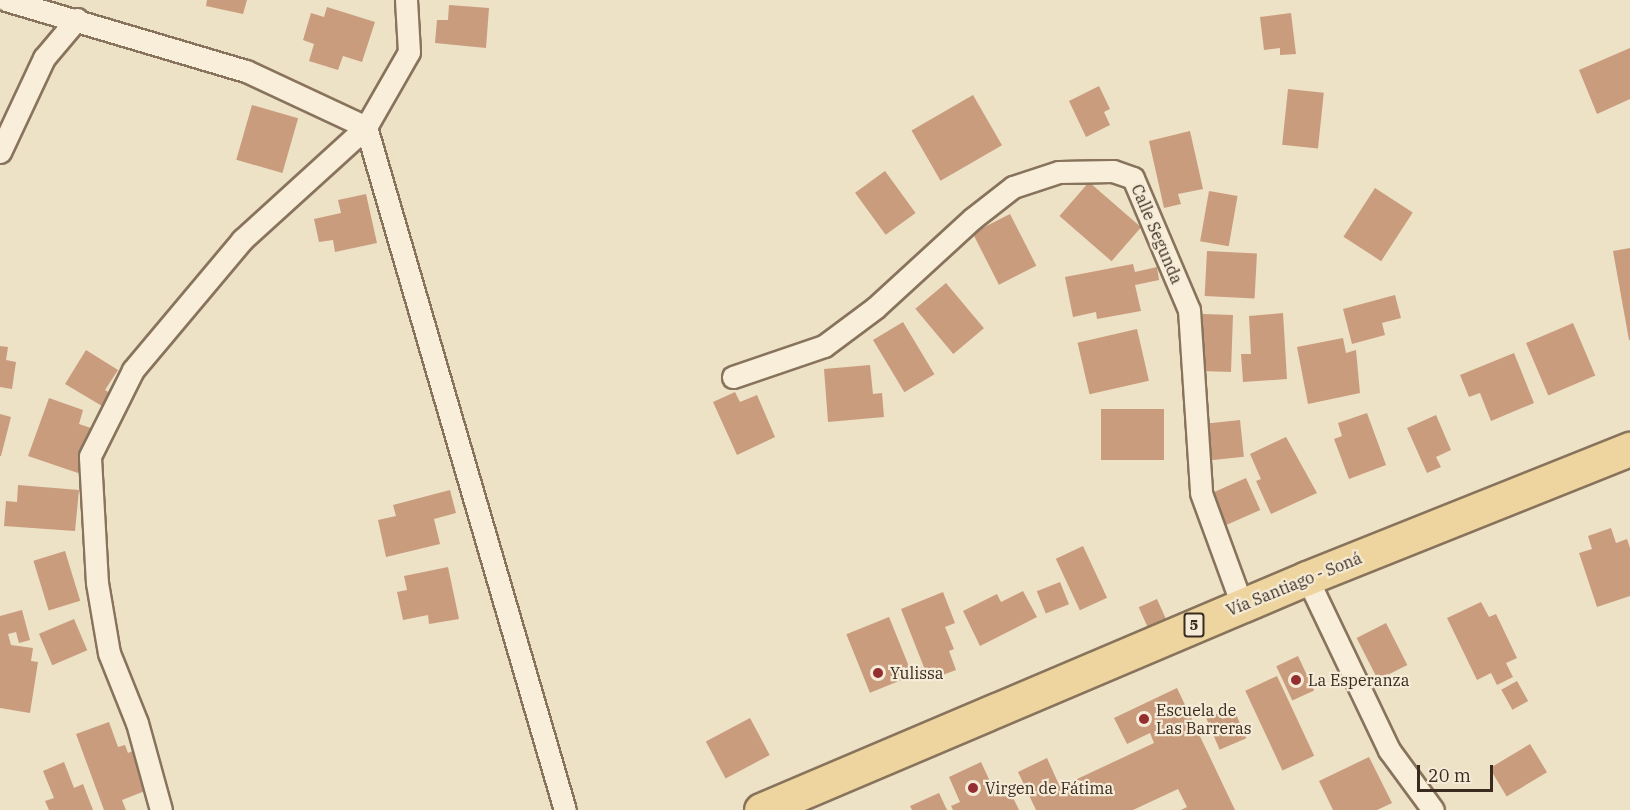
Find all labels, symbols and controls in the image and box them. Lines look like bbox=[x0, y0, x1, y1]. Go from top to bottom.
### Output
street label: Calle Segunda bbox=[1127, 181, 1187, 287]
street label: Vía Santiago - Soná bbox=[1224, 548, 1364, 620]
road number: 5 bbox=[1184, 613, 1204, 637]
place label: Yulissa bbox=[890, 663, 944, 683]
marker: Yulissa bbox=[871, 666, 885, 680]
place label: La Esperanza bbox=[1308, 670, 1409, 690]
marker: La Esperanza bbox=[1289, 673, 1303, 687]
place label: Escuela de Las Barreras bbox=[1156, 700, 1252, 738]
marker: Escuela de Las Barreras bbox=[1137, 712, 1151, 726]
scale bar bbox=[1420, 753, 1496, 791]
text: 20 m bbox=[1428, 764, 1471, 787]
place label: Virgen de Fátima bbox=[985, 778, 1113, 798]
marker: Virgen de Fátima bbox=[966, 781, 980, 795]

